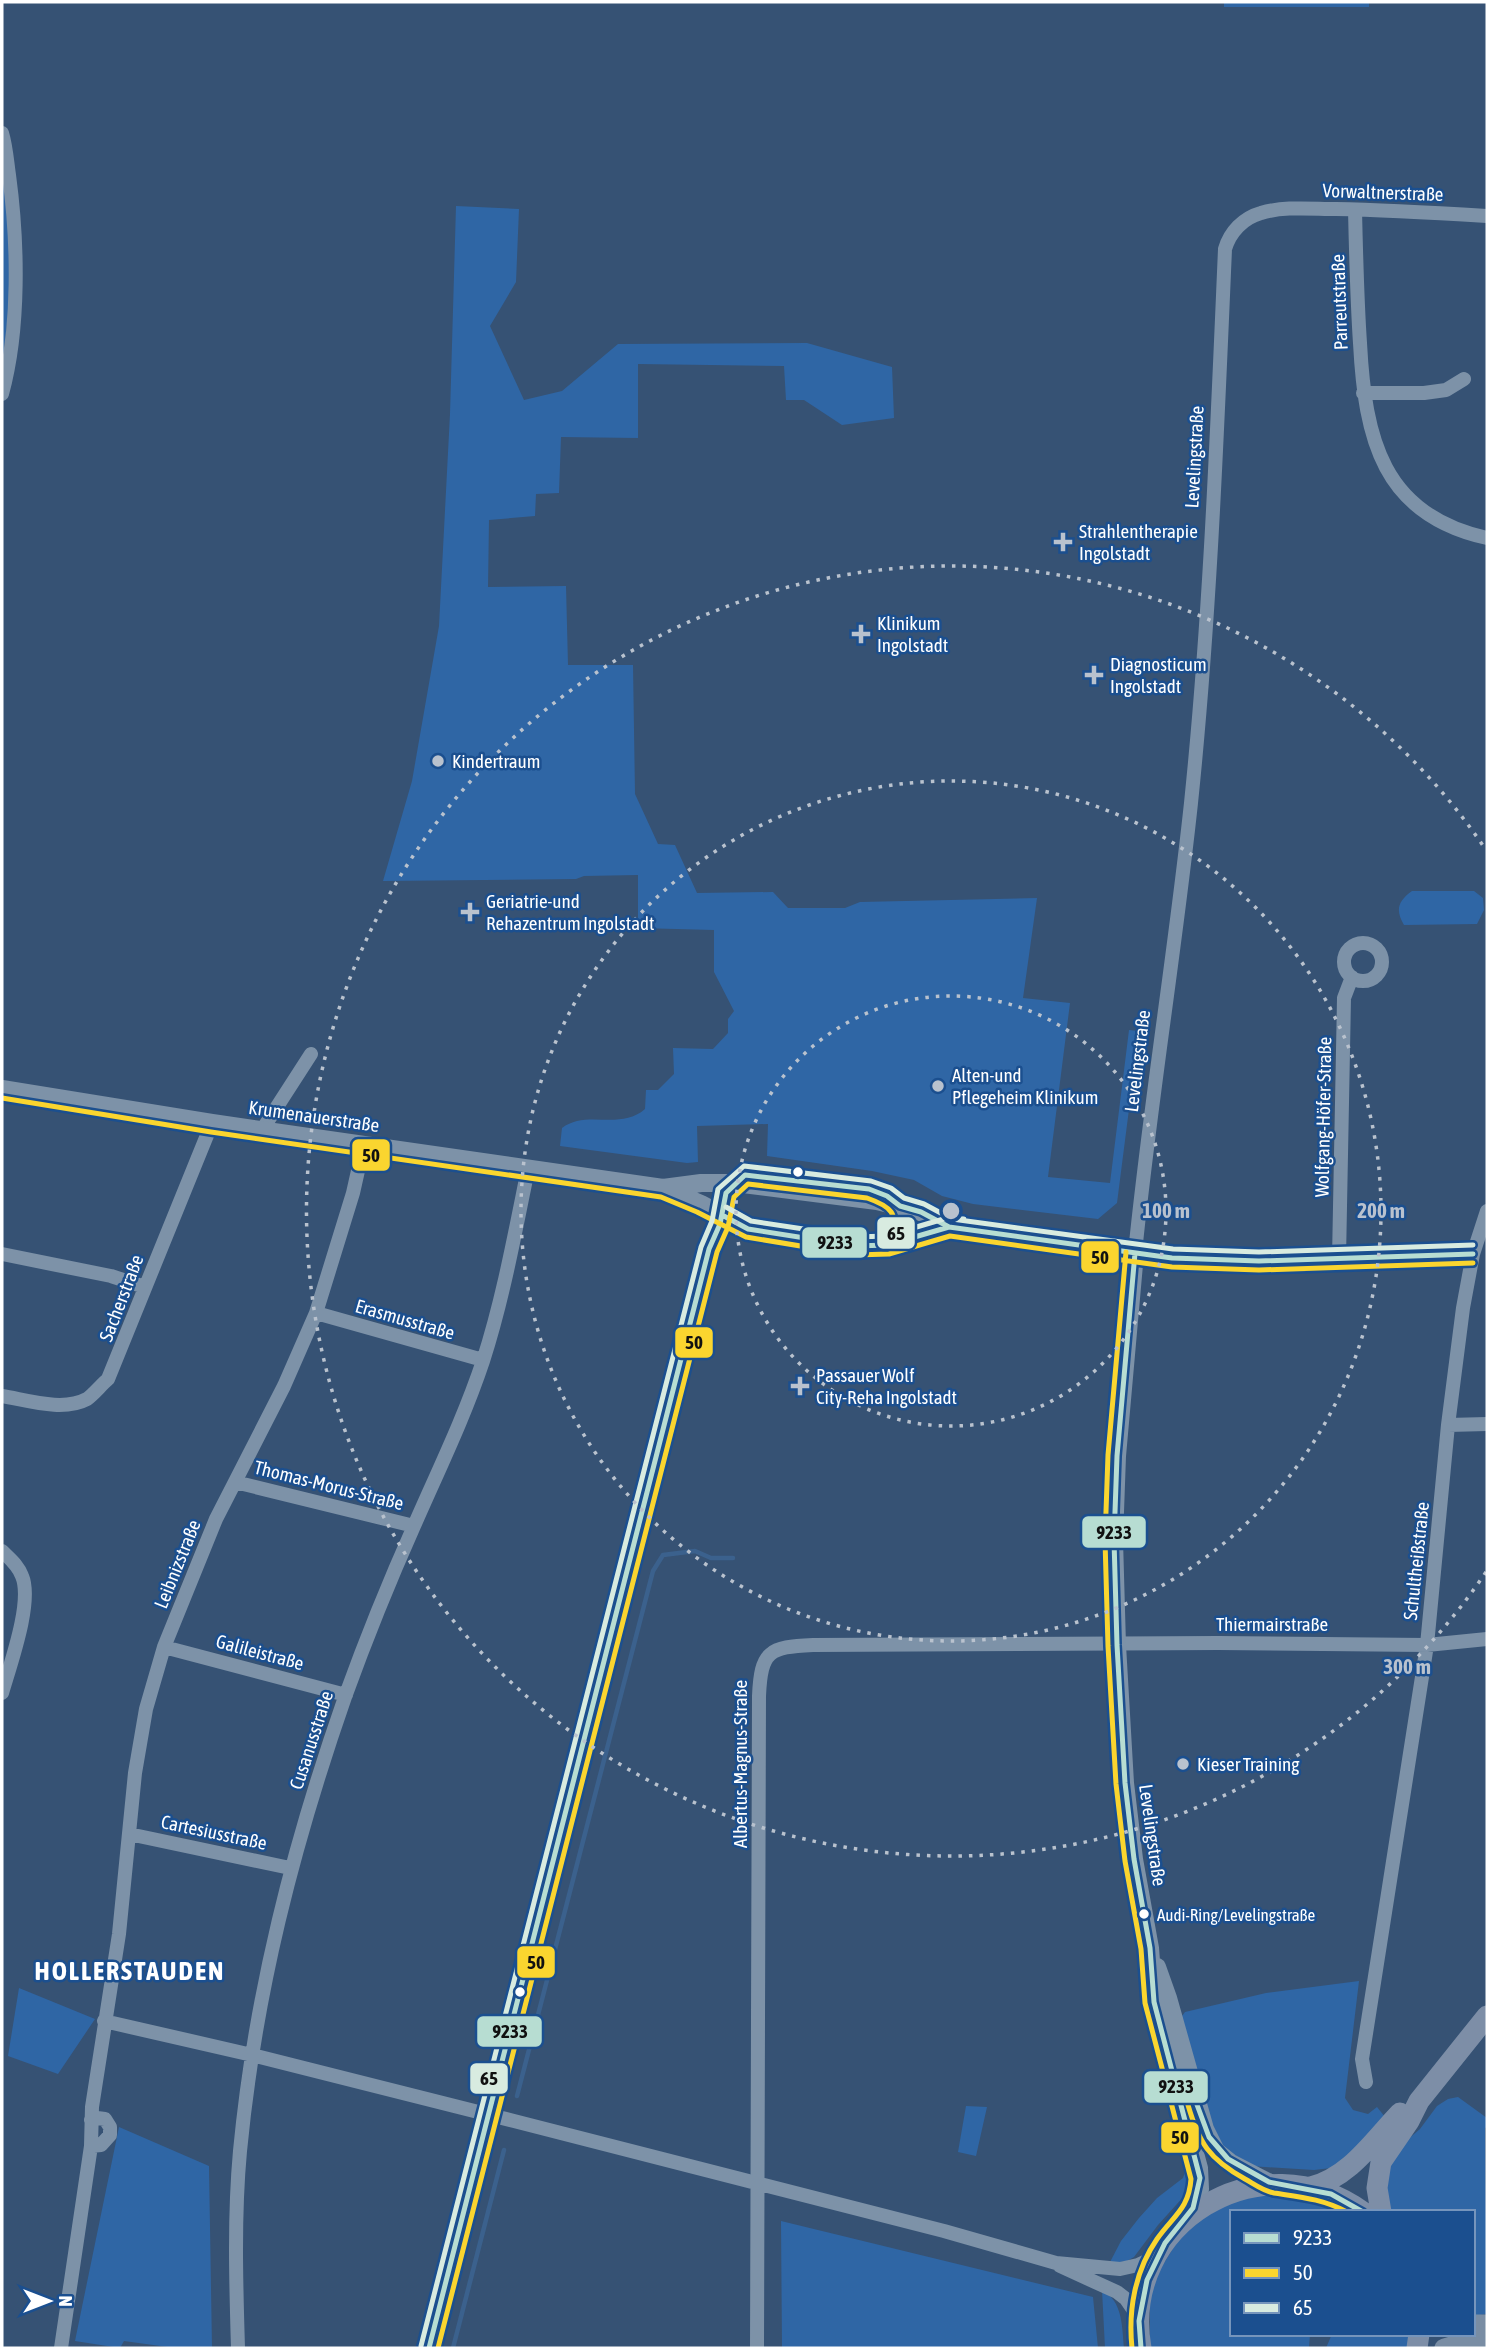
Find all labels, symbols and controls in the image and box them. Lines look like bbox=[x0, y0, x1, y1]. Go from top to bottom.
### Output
street label: Vorwaltnerstraße bbox=[1322, 179, 1444, 205]
street label: Parreutstraße bbox=[1326, 254, 1352, 350]
street label: Levelingstraße bbox=[1180, 405, 1208, 509]
place label: Strahlentherapie Ingolstadt bbox=[1079, 520, 1198, 564]
marker: Strahlentherapie Ingolstadt bbox=[1053, 532, 1073, 552]
place label: Klinikum Ingolstadt bbox=[877, 612, 948, 656]
marker: Klinikum Ingolstadt bbox=[851, 624, 871, 644]
place label: Diagnosticum Ingolstadt bbox=[1110, 653, 1207, 697]
marker: Diagnosticum Ingolstadt bbox=[1084, 665, 1104, 685]
place label: Kindertraum bbox=[452, 750, 540, 772]
marker: Kindertraum bbox=[430, 753, 446, 769]
place label: Geriatrie-und Rehazentrum Ingolstadt bbox=[486, 890, 655, 934]
marker: Geriatrie-und Rehazentrum Ingolstadt bbox=[460, 902, 480, 922]
street label: Levelingstraße bbox=[1120, 1009, 1154, 1113]
street label: Wolfgang-Höfer-Straße bbox=[1311, 1037, 1335, 1197]
place label: Alten-und Pflegeheim Klinikum bbox=[952, 1064, 1098, 1108]
marker: Alten-und Pflegeheim Klinikum bbox=[930, 1078, 946, 1094]
street label: Krumenauerstraße bbox=[247, 1096, 381, 1136]
line badge: 50 bbox=[351, 1138, 391, 1172]
text: 50 bbox=[362, 1144, 380, 1166]
unlabelled marker bbox=[791, 1165, 805, 1179]
text: 100 m bbox=[1142, 1198, 1190, 1222]
text: 200 m bbox=[1357, 1198, 1405, 1222]
centre of rings bbox=[939, 1199, 963, 1223]
line badge: 65 bbox=[876, 1216, 916, 1250]
text: 65 bbox=[887, 1222, 905, 1244]
line badge: 9233 bbox=[801, 1226, 868, 1259]
text: 9233 bbox=[817, 1231, 853, 1253]
line badge: 50 bbox=[1080, 1240, 1120, 1274]
text: 50 bbox=[1091, 1246, 1109, 1268]
street label: Sacherstraße bbox=[94, 1252, 148, 1344]
street label: Erasmusstraße bbox=[353, 1294, 457, 1344]
line badge: 50 bbox=[674, 1326, 714, 1359]
text: 50 bbox=[685, 1331, 703, 1353]
place label: Passauer Wolf City-Reha Ingolstadt bbox=[816, 1364, 957, 1408]
marker: Passauer Wolf City-Reha Ingolstadt bbox=[790, 1376, 810, 1396]
street label: Thomas-Morus-Straße bbox=[252, 1456, 406, 1514]
street label: Schultheißstraße bbox=[1399, 1501, 1433, 1621]
line badge: 9233 bbox=[1081, 1515, 1147, 1549]
street label: Leibnizstraße bbox=[149, 1516, 205, 1612]
text: 9233 bbox=[1096, 1521, 1132, 1543]
street label: Thiermairstraße bbox=[1216, 1613, 1328, 1635]
street label: Galileistraße bbox=[214, 1630, 306, 1674]
text: 300 m bbox=[1383, 1654, 1431, 1678]
street label: Albertus-Magnus-Straße bbox=[729, 1680, 751, 1848]
street label: Cusanusstraße bbox=[285, 1688, 337, 1792]
place label: Kieser Training bbox=[1197, 1753, 1300, 1775]
marker: Kieser Training bbox=[1175, 1756, 1191, 1772]
street label: Levelingstraße bbox=[1135, 1783, 1171, 1887]
street label: Cartesiusstraße bbox=[159, 1810, 269, 1854]
place label: Audi-Ring/Levelingstraße bbox=[1157, 1905, 1316, 1925]
marker: Audi-Ring/Levelingstraße bbox=[1137, 1907, 1151, 1921]
line badge: 50 bbox=[516, 1945, 556, 1979]
text: 50 bbox=[527, 1951, 545, 1973]
district label: HOLLERSTAUDEN bbox=[35, 1956, 225, 1986]
unlabelled marker bbox=[513, 1985, 527, 1999]
line badge: 9233 bbox=[476, 2015, 543, 2048]
text: 9233 bbox=[492, 2020, 528, 2042]
line badge: 65 bbox=[469, 2062, 509, 2095]
text: 65 bbox=[480, 2067, 498, 2089]
line badge: 9233 bbox=[1143, 2070, 1209, 2104]
text: 9233 bbox=[1158, 2075, 1194, 2097]
line badge: 50 bbox=[1160, 2121, 1200, 2154]
text: 50 bbox=[1171, 2126, 1189, 2148]
legend bbox=[1230, 2210, 1475, 2336]
text: 9233 bbox=[1293, 2225, 1332, 2249]
text: 50 bbox=[1293, 2260, 1313, 2284]
north arrow bbox=[14, 2266, 84, 2336]
text: N bbox=[55, 2295, 77, 2307]
text: 65 bbox=[1293, 2295, 1313, 2319]

